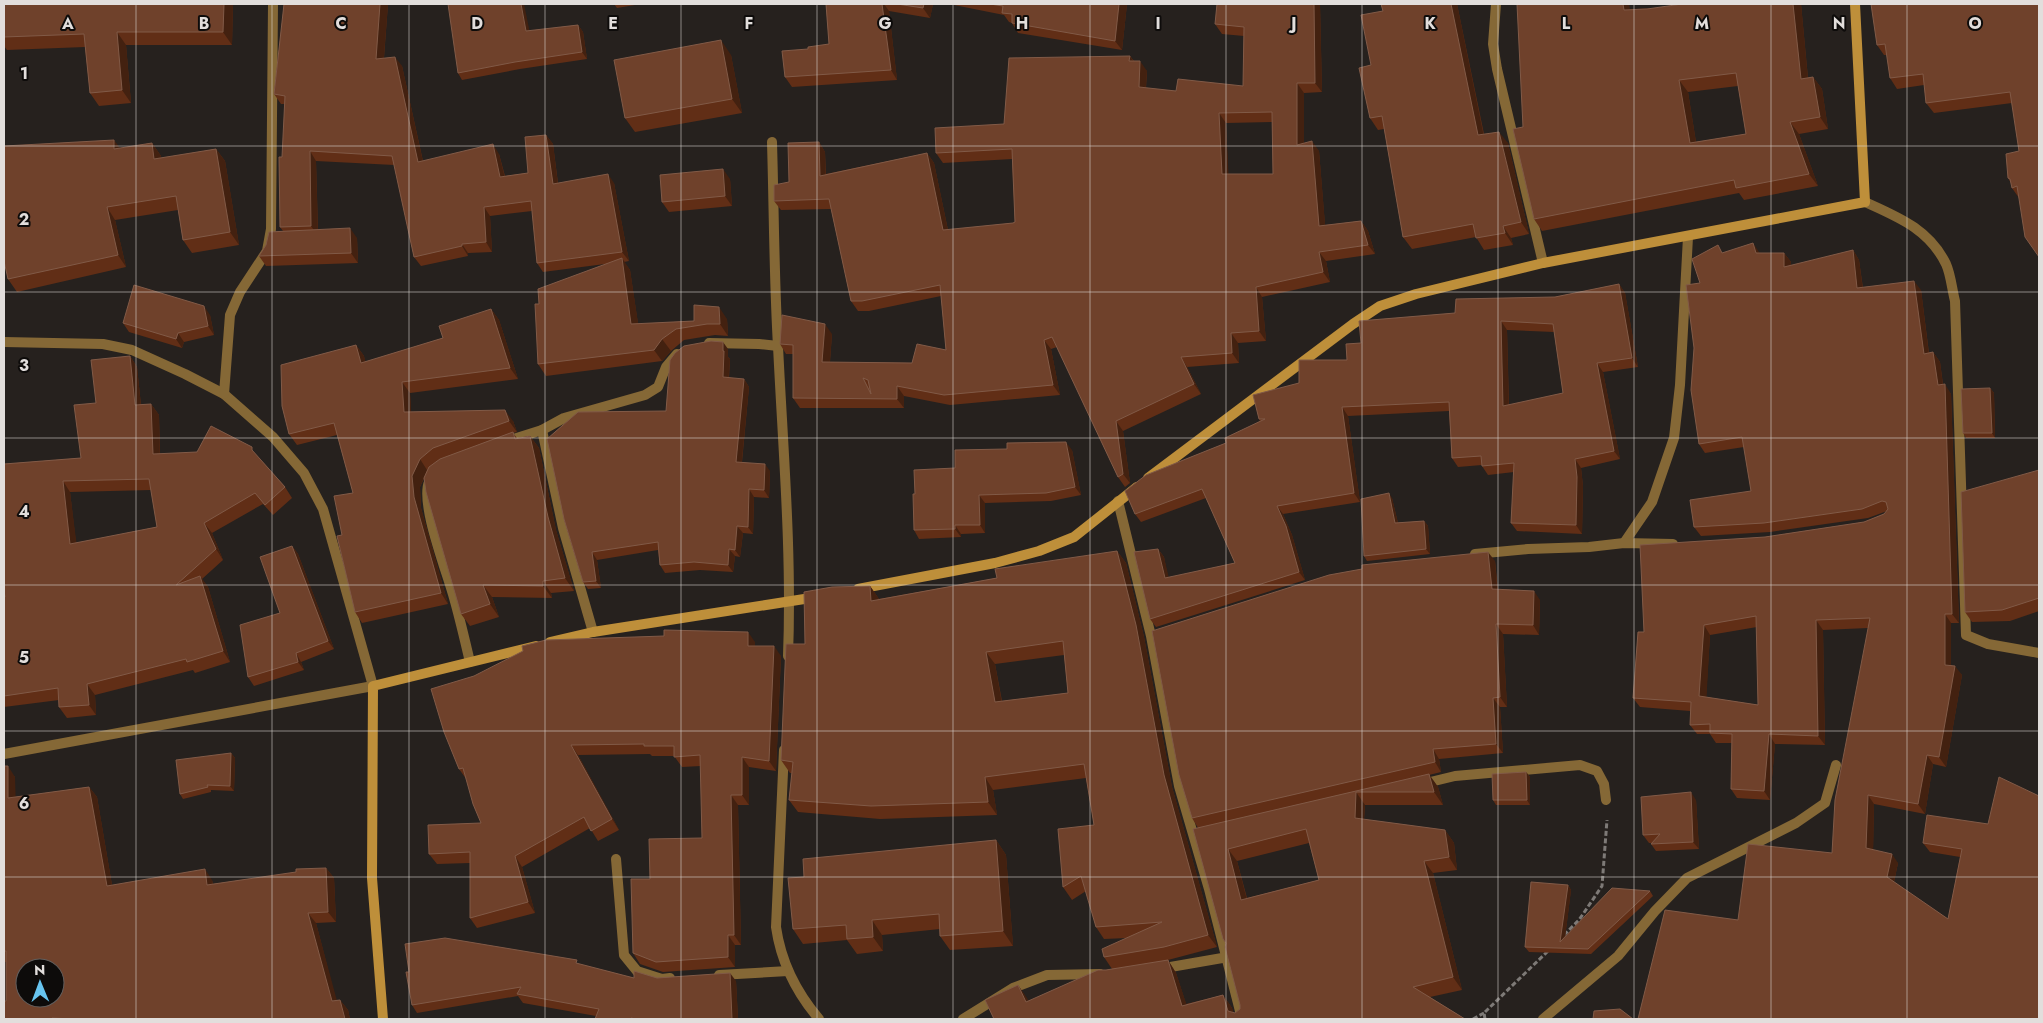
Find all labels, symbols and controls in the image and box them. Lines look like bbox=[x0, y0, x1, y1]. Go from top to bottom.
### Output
text: A bbox=[61, 12, 74, 35]
text: B bbox=[199, 12, 209, 35]
text: C bbox=[335, 12, 347, 35]
text: D bbox=[471, 12, 483, 35]
text: E bbox=[608, 12, 618, 35]
text: F bbox=[745, 12, 753, 35]
text: G bbox=[878, 12, 892, 35]
text: H bbox=[1016, 12, 1028, 35]
text: I bbox=[1155, 12, 1161, 35]
text: J bbox=[1288, 12, 1297, 35]
text: K bbox=[1424, 12, 1436, 35]
text: L bbox=[1562, 12, 1571, 35]
text: M bbox=[1695, 12, 1709, 35]
text: N bbox=[1833, 12, 1845, 35]
text: O bbox=[1968, 12, 1982, 35]
text: 1 bbox=[20, 62, 28, 85]
text: 2 bbox=[19, 208, 29, 231]
text: 3 bbox=[19, 354, 29, 377]
text: 4 bbox=[18, 500, 30, 523]
text: 5 bbox=[19, 646, 29, 669]
text: 6 bbox=[19, 792, 29, 815]
north arrow bbox=[15, 958, 65, 1008]
text: N bbox=[34, 960, 46, 980]

